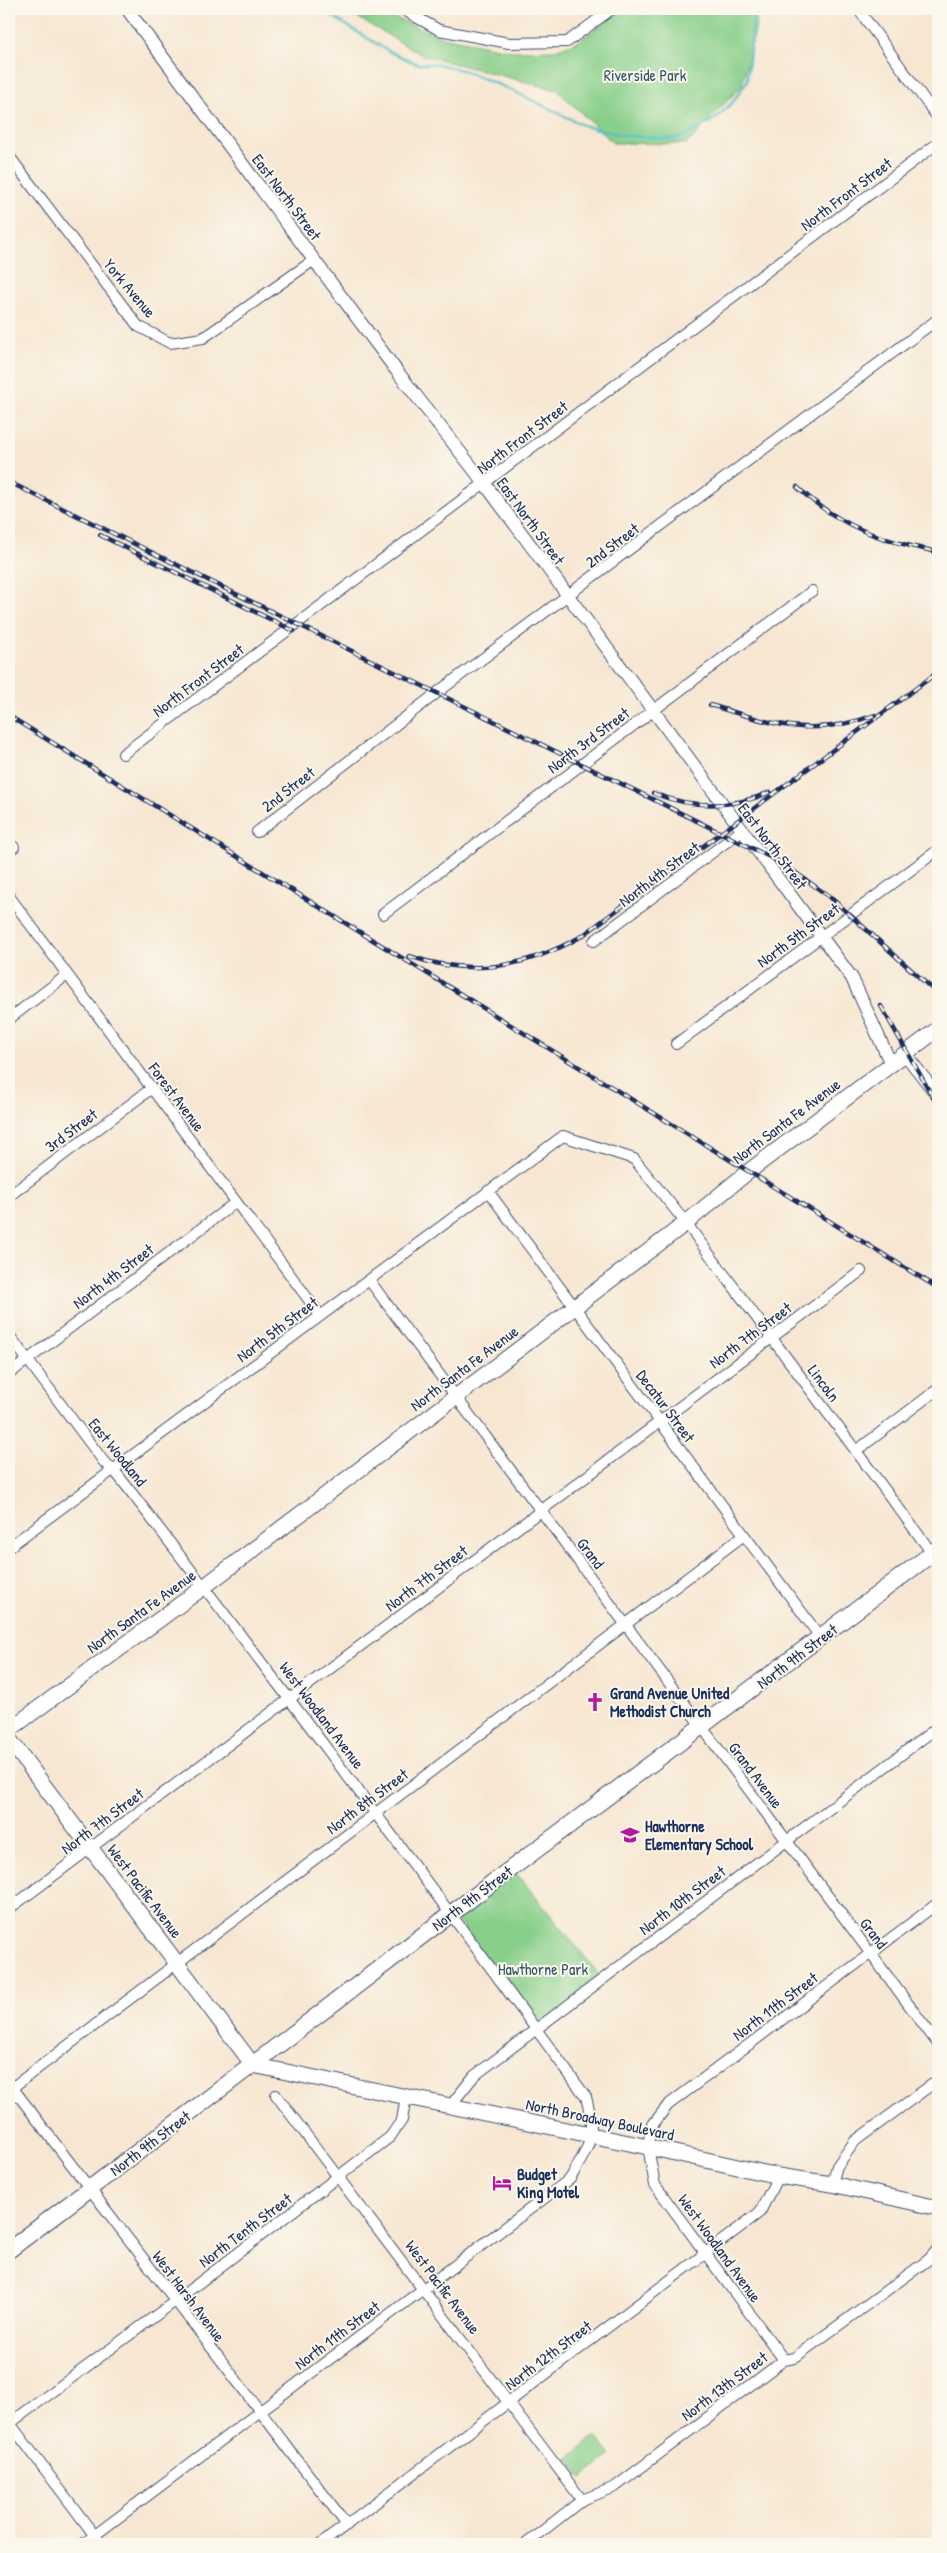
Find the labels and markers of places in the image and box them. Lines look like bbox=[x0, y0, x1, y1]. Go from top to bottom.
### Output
place label: Grand Avenue United Methodist Church bbox=[610, 1682, 730, 1722]
church icon: Grand Avenue United Methodist Church bbox=[584, 1691, 606, 1713]
place label: Hawthorne Elementary School bbox=[645, 1815, 754, 1856]
school or university icon: Hawthorne Elementary School bbox=[619, 1824, 641, 1846]
place label: Budget King Motel bbox=[517, 2163, 580, 2204]
hotel icon: Budget King Motel bbox=[491, 2172, 513, 2194]

